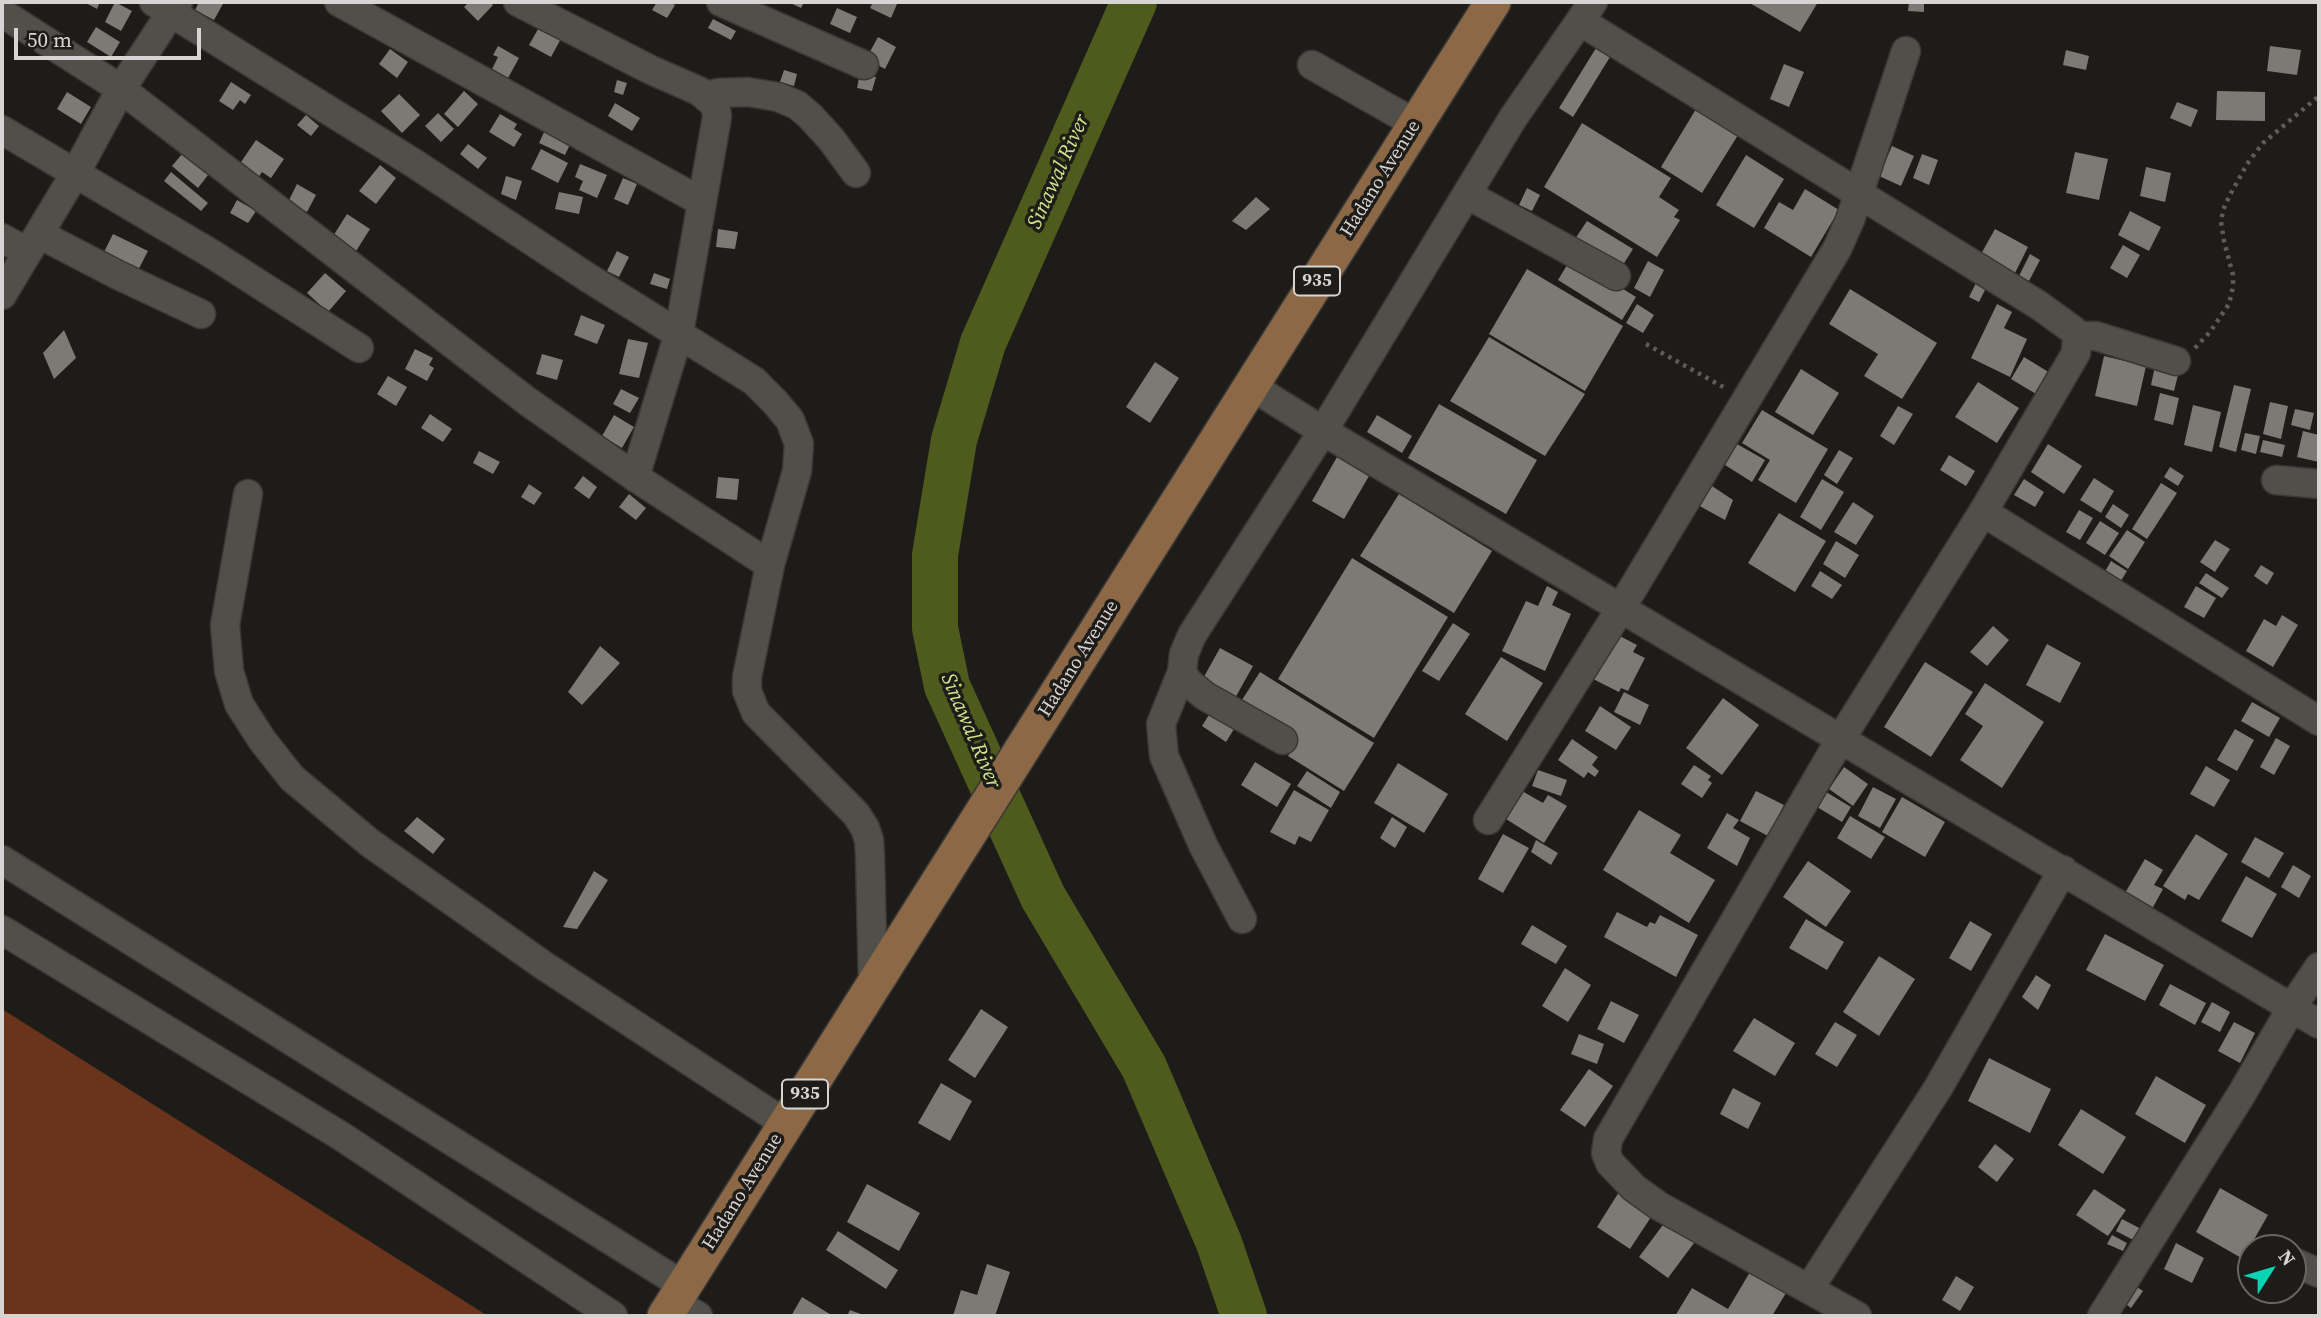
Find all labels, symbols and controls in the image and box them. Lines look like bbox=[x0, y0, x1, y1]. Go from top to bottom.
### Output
scale bar bbox=[18, 14, 205, 58]
text: 50 m bbox=[27, 25, 72, 54]
water label: Sinawal River bbox=[1023, 111, 1095, 233]
street label: Hadano Avenue bbox=[1336, 116, 1426, 242]
road number: 935 bbox=[1294, 267, 1340, 296]
street label: Hadano Avenue bbox=[1034, 596, 1124, 722]
water label: Sinawal River bbox=[934, 670, 1006, 792]
road number: 935 bbox=[782, 1079, 828, 1108]
street label: Hadano Avenue bbox=[698, 1129, 788, 1255]
north arrow bbox=[2237, 1234, 2307, 1304]
text: N bbox=[2273, 1244, 2302, 1271]

